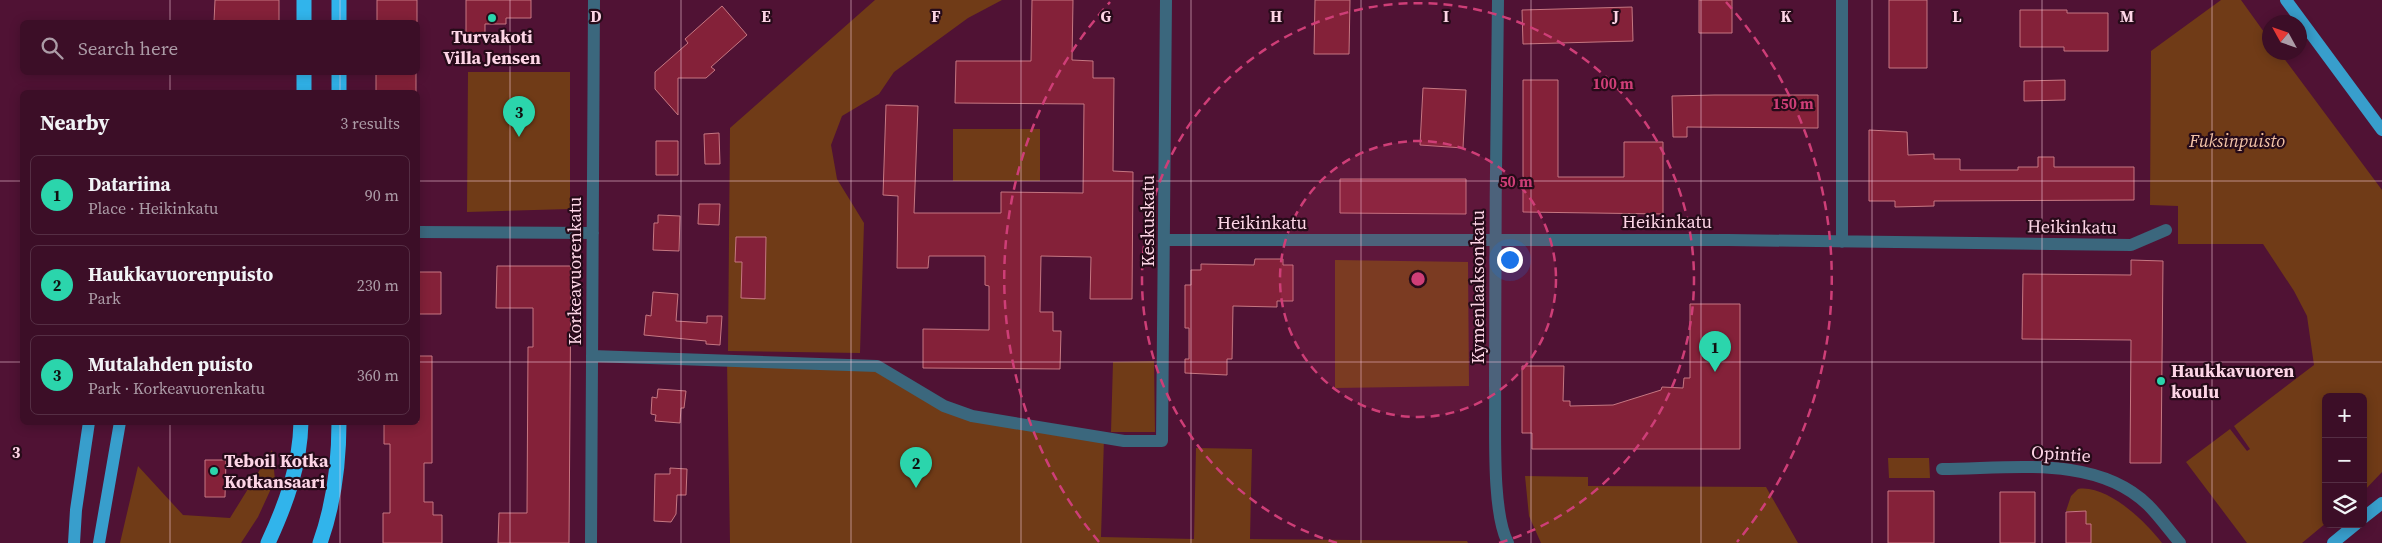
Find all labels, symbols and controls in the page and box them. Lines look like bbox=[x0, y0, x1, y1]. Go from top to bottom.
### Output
text: D bbox=[590, 5, 602, 27]
text: E bbox=[761, 5, 771, 27]
text: F bbox=[931, 5, 941, 27]
text: G bbox=[1101, 5, 1112, 27]
text: H bbox=[1270, 5, 1282, 27]
text: I bbox=[1443, 5, 1449, 27]
text: J bbox=[1612, 5, 1619, 27]
text: K bbox=[1780, 5, 1792, 27]
text: L bbox=[1952, 5, 1962, 27]
text: M bbox=[2120, 5, 2134, 27]
marker: Turvakoti Villa Jensen bbox=[486, 12, 498, 24]
north arrow bbox=[2262, 15, 2307, 60]
search box bbox=[20, 20, 420, 75]
place label: Turvakoti Villa Jensen bbox=[443, 24, 541, 70]
icon: search bbox=[38, 34, 66, 62]
text: Search here bbox=[78, 35, 178, 61]
text: 100 m bbox=[1592, 73, 1634, 94]
text: 150 m bbox=[1772, 93, 1814, 114]
pin: 3 bbox=[503, 96, 535, 137]
text: Nearby bbox=[40, 108, 110, 137]
text: 3 results bbox=[340, 112, 400, 134]
park label: Fuksinpuisto bbox=[2188, 128, 2285, 153]
text: Datariina bbox=[88, 171, 171, 197]
text: 50 m bbox=[1499, 171, 1533, 192]
street label: Keskuskatu bbox=[1135, 175, 1160, 267]
text: 1 bbox=[53, 184, 61, 206]
text: 90 m bbox=[365, 184, 399, 206]
text: Place · Heikinkatu bbox=[88, 197, 218, 219]
street label: Korkeavuorenkatu bbox=[562, 197, 587, 345]
street label: Heikinkatu bbox=[1622, 209, 1712, 234]
street label: Heikinkatu bbox=[1217, 210, 1307, 235]
street label: Kymenlaaksonkatu bbox=[1465, 210, 1490, 364]
street label: Heikinkatu bbox=[2027, 213, 2117, 240]
your location bbox=[1497, 247, 1523, 273]
text: Haukkavuorenpuisto bbox=[88, 261, 273, 287]
centre of rings bbox=[1409, 270, 1427, 288]
text: 2 bbox=[53, 274, 61, 296]
text: 230 m bbox=[357, 274, 399, 296]
text: Park bbox=[88, 287, 121, 309]
pin: 1 bbox=[1699, 331, 1731, 372]
text: Mutalahden puisto bbox=[88, 351, 253, 377]
place label: Haukkavuoren koulu bbox=[2171, 358, 2294, 404]
text: 3 bbox=[53, 364, 61, 386]
text: 360 m bbox=[357, 364, 399, 386]
marker: Haukkavuoren koulu bbox=[2155, 375, 2167, 387]
text: Park · Korkeavuorenkatu bbox=[88, 377, 265, 399]
map controls bbox=[2322, 393, 2367, 528]
button: + bbox=[2322, 393, 2367, 438]
button: − bbox=[2322, 438, 2367, 483]
street label: Opintie bbox=[2030, 439, 2092, 468]
text: 3 bbox=[12, 441, 21, 463]
pin: 2 bbox=[900, 447, 932, 488]
place label: Teboil Kotka Kotkansaari bbox=[224, 448, 329, 494]
marker: Teboil Kotka Kotkansaari bbox=[208, 465, 220, 477]
button: layers bbox=[2322, 483, 2367, 528]

